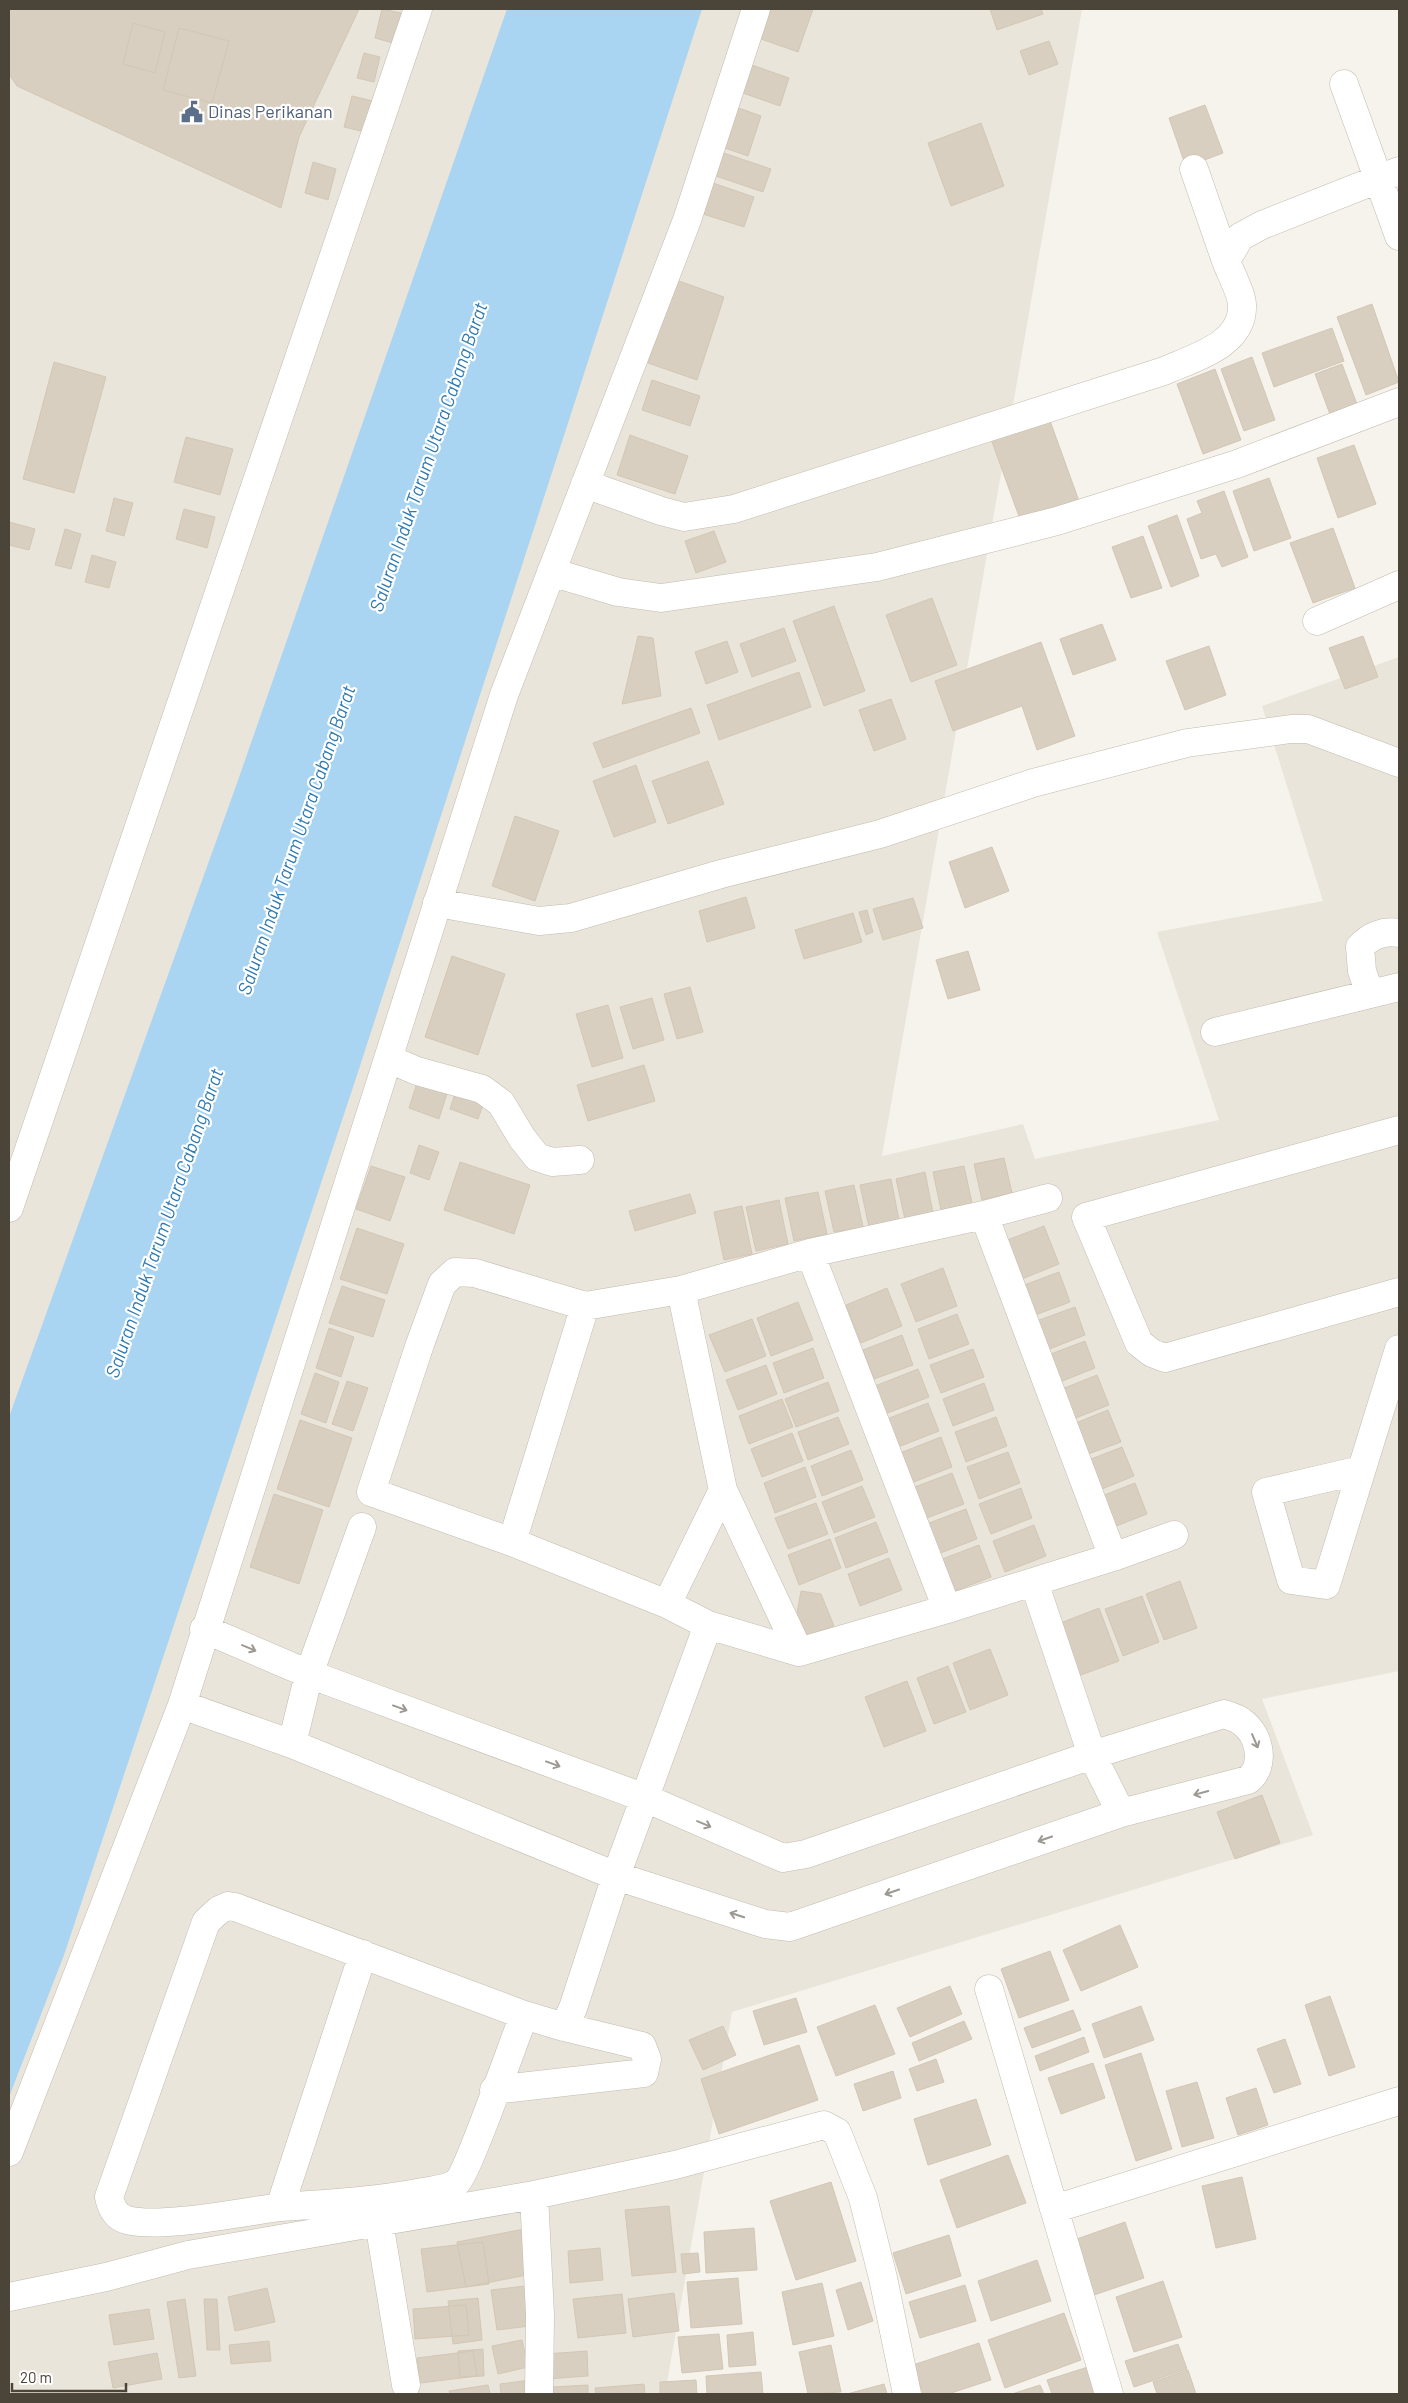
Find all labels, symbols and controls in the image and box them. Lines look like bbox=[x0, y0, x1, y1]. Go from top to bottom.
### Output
public building icon: Dinas Perikanan bbox=[179, 99, 205, 125]
place label: Dinas Perikanan bbox=[208, 100, 333, 122]
water label: Saluran Induk Tarum Utara Cabang Barat bbox=[364, 299, 491, 614]
water label: Saluran Induk Tarum Utara Cabang Barat bbox=[232, 682, 359, 997]
water label: Saluran Induk Tarum Utara Cabang Barat bbox=[100, 1065, 227, 1380]
one-way arrow bbox=[241, 1644, 256, 1654]
one-way arrow bbox=[392, 1704, 407, 1713]
one-way arrow bbox=[1251, 1733, 1261, 1748]
one-way arrow bbox=[544, 1760, 560, 1769]
one-way arrow bbox=[1193, 1788, 1209, 1798]
one-way arrow bbox=[696, 1819, 711, 1829]
one-way arrow bbox=[1037, 1835, 1053, 1845]
one-way arrow bbox=[884, 1888, 900, 1898]
one-way arrow bbox=[729, 1909, 745, 1919]
scale bar bbox=[12, 2360, 126, 2392]
text: 20 m bbox=[20, 2368, 52, 2386]

